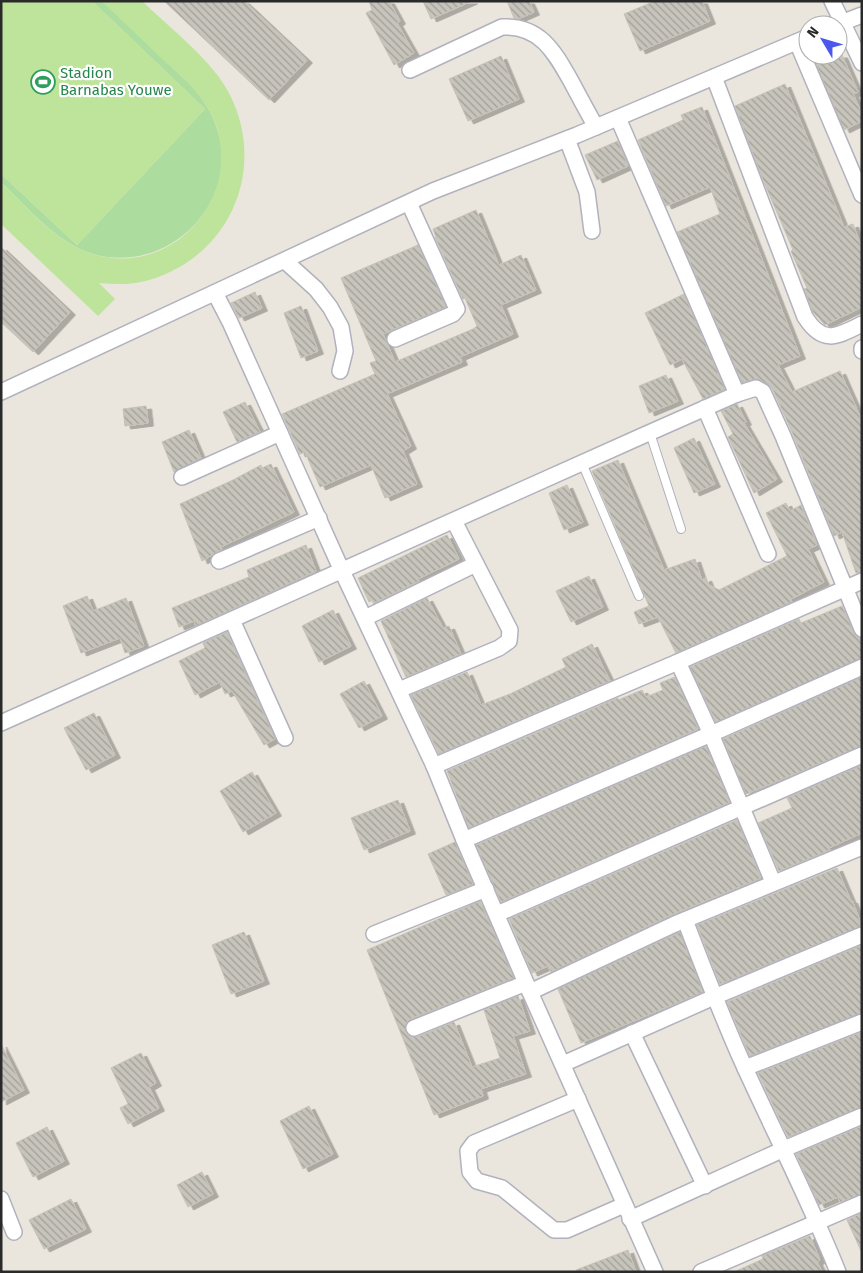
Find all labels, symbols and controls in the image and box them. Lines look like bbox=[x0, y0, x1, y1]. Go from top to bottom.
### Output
north arrow bbox=[798, 15, 848, 65]
text: N bbox=[804, 23, 823, 41]
place label: Stadion Barnabas Youwe bbox=[60, 64, 172, 99]
sports icon: Stadion Barnabas Youwe bbox=[30, 69, 56, 95]

